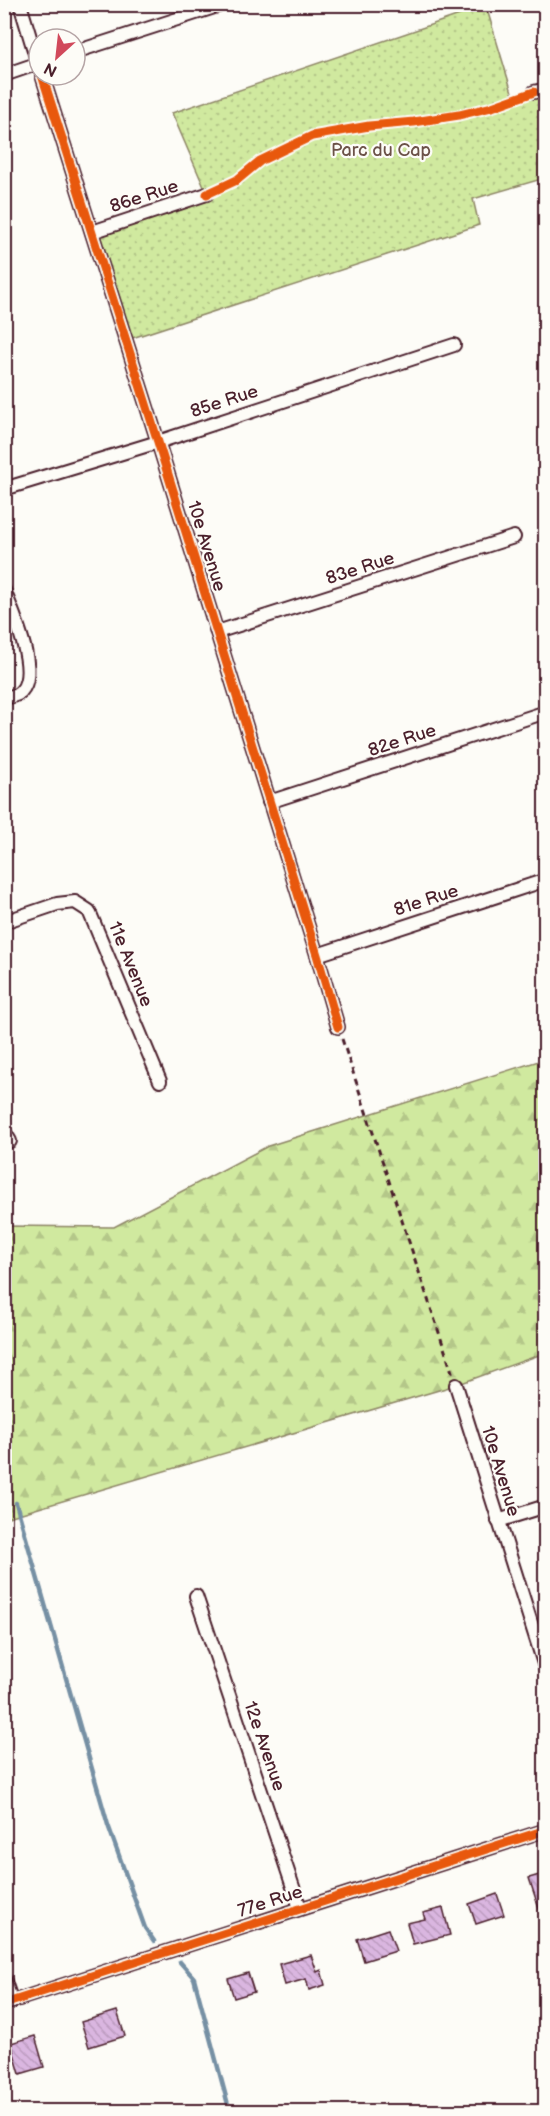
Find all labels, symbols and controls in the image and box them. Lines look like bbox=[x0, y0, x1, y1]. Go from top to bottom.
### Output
north arrow bbox=[27, 27, 87, 87]
text: N bbox=[41, 58, 61, 80]
park label: Parc du Cap bbox=[331, 140, 431, 161]
street label: 86e Rue bbox=[107, 175, 181, 217]
street label: 85e Rue bbox=[188, 381, 261, 422]
street label: 10e Avenue bbox=[183, 498, 230, 594]
street label: 83e Rue bbox=[323, 547, 397, 589]
street label: 82e Rue bbox=[366, 720, 439, 761]
street label: 81e Rue bbox=[391, 880, 461, 921]
street label: 11e Avenue bbox=[104, 919, 157, 1010]
street label: 10e Avenue bbox=[477, 1423, 524, 1519]
street label: 12e Avenue bbox=[239, 1699, 290, 1794]
street label: 77e Rue bbox=[235, 1881, 305, 1922]

